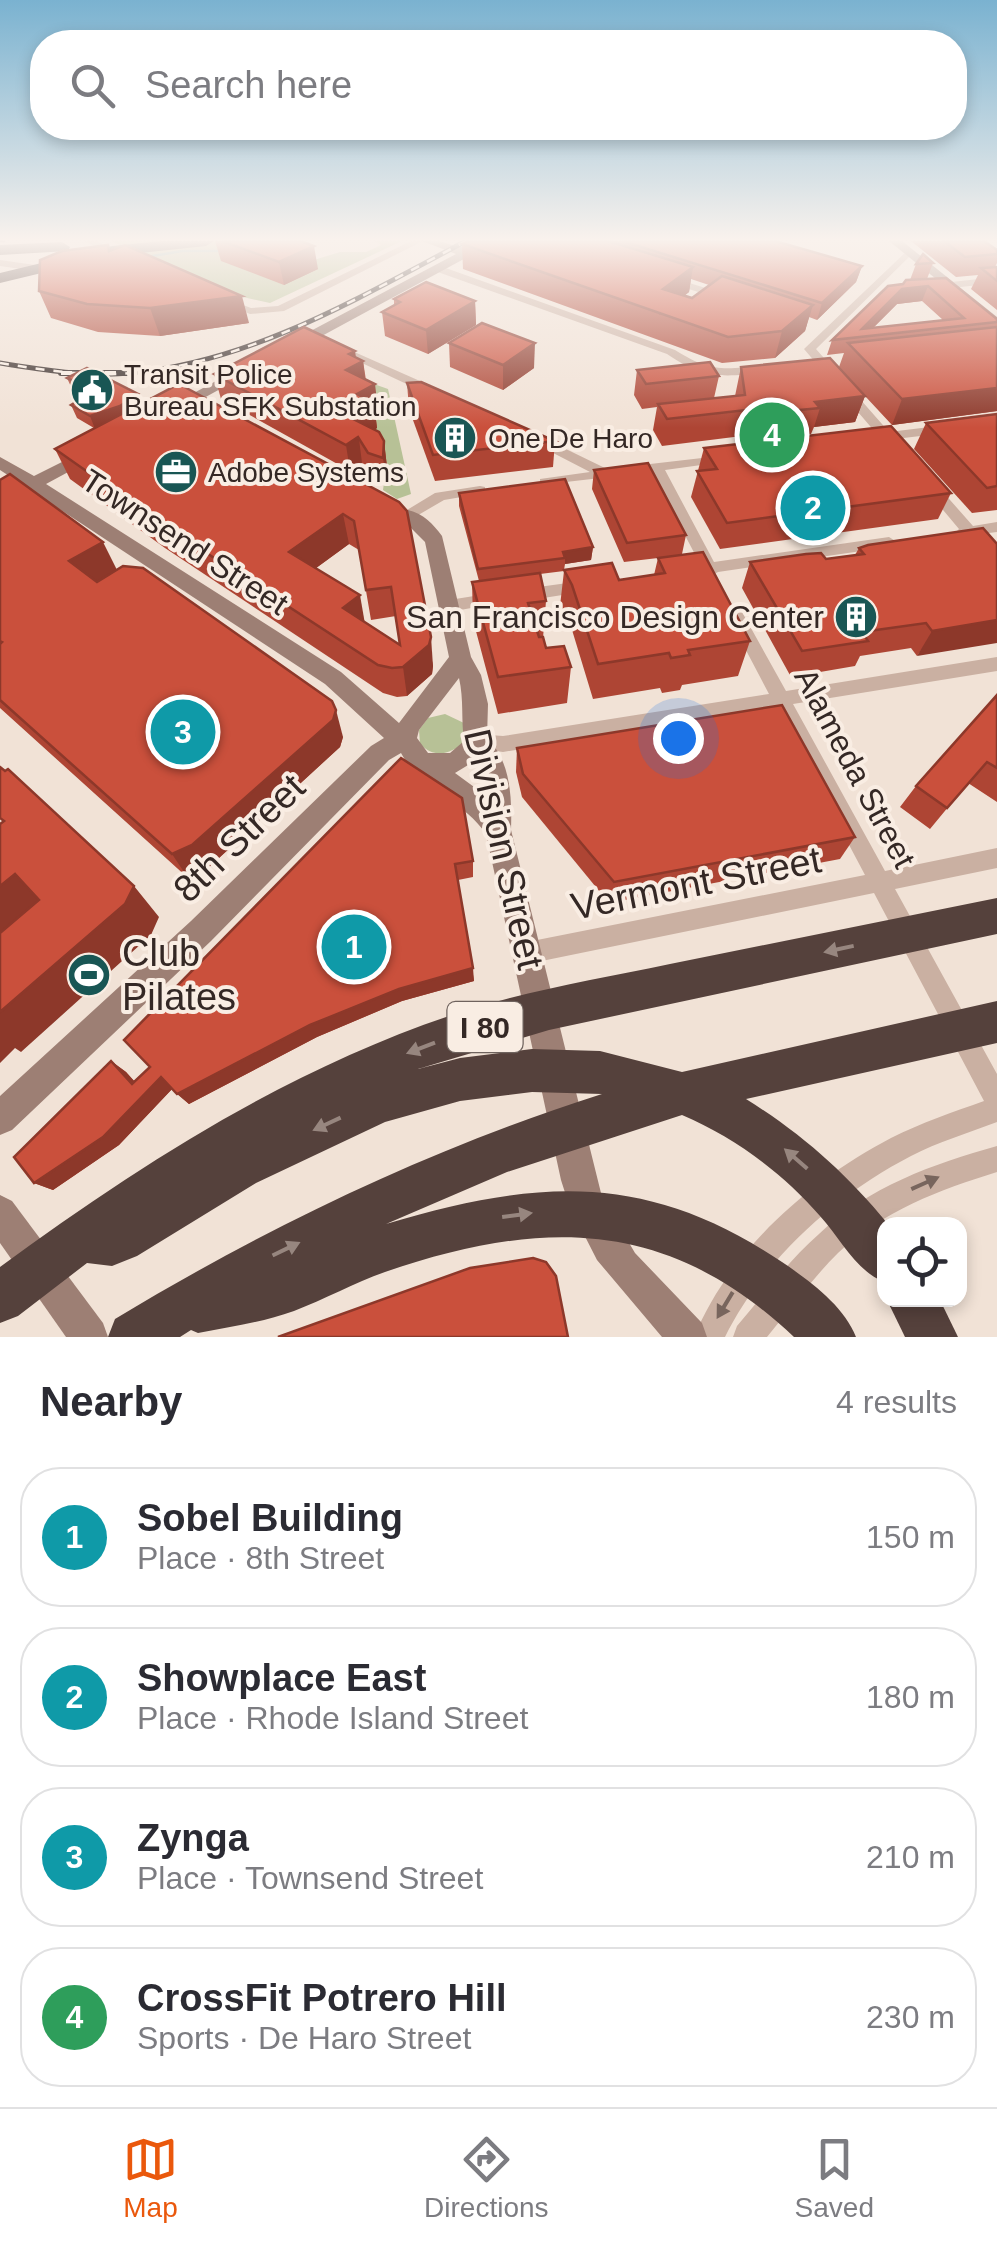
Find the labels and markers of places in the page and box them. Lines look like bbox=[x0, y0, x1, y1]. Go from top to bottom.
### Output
place label: Transit Police Bureau SFK Substation bbox=[124, 359, 417, 422]
public building icon: Transit Police Bureau SFK Substation bbox=[69, 367, 115, 413]
pin: 4 bbox=[740, 398, 804, 472]
building icon: One De Haro bbox=[432, 415, 478, 461]
place label: One De Haro bbox=[488, 423, 653, 454]
office icon: Adobe Systems bbox=[153, 449, 199, 495]
place label: Adobe Systems bbox=[208, 457, 404, 488]
pin: 2 bbox=[780, 470, 846, 546]
building icon: San Francisco Design Center bbox=[833, 594, 879, 640]
place label: San Francisco Design Center bbox=[406, 599, 824, 635]
pin: 3 bbox=[150, 694, 216, 770]
pin: 1 bbox=[322, 910, 386, 984]
place label: Club Pilates bbox=[122, 932, 236, 1018]
sports icon: Club Pilates bbox=[66, 952, 112, 998]

